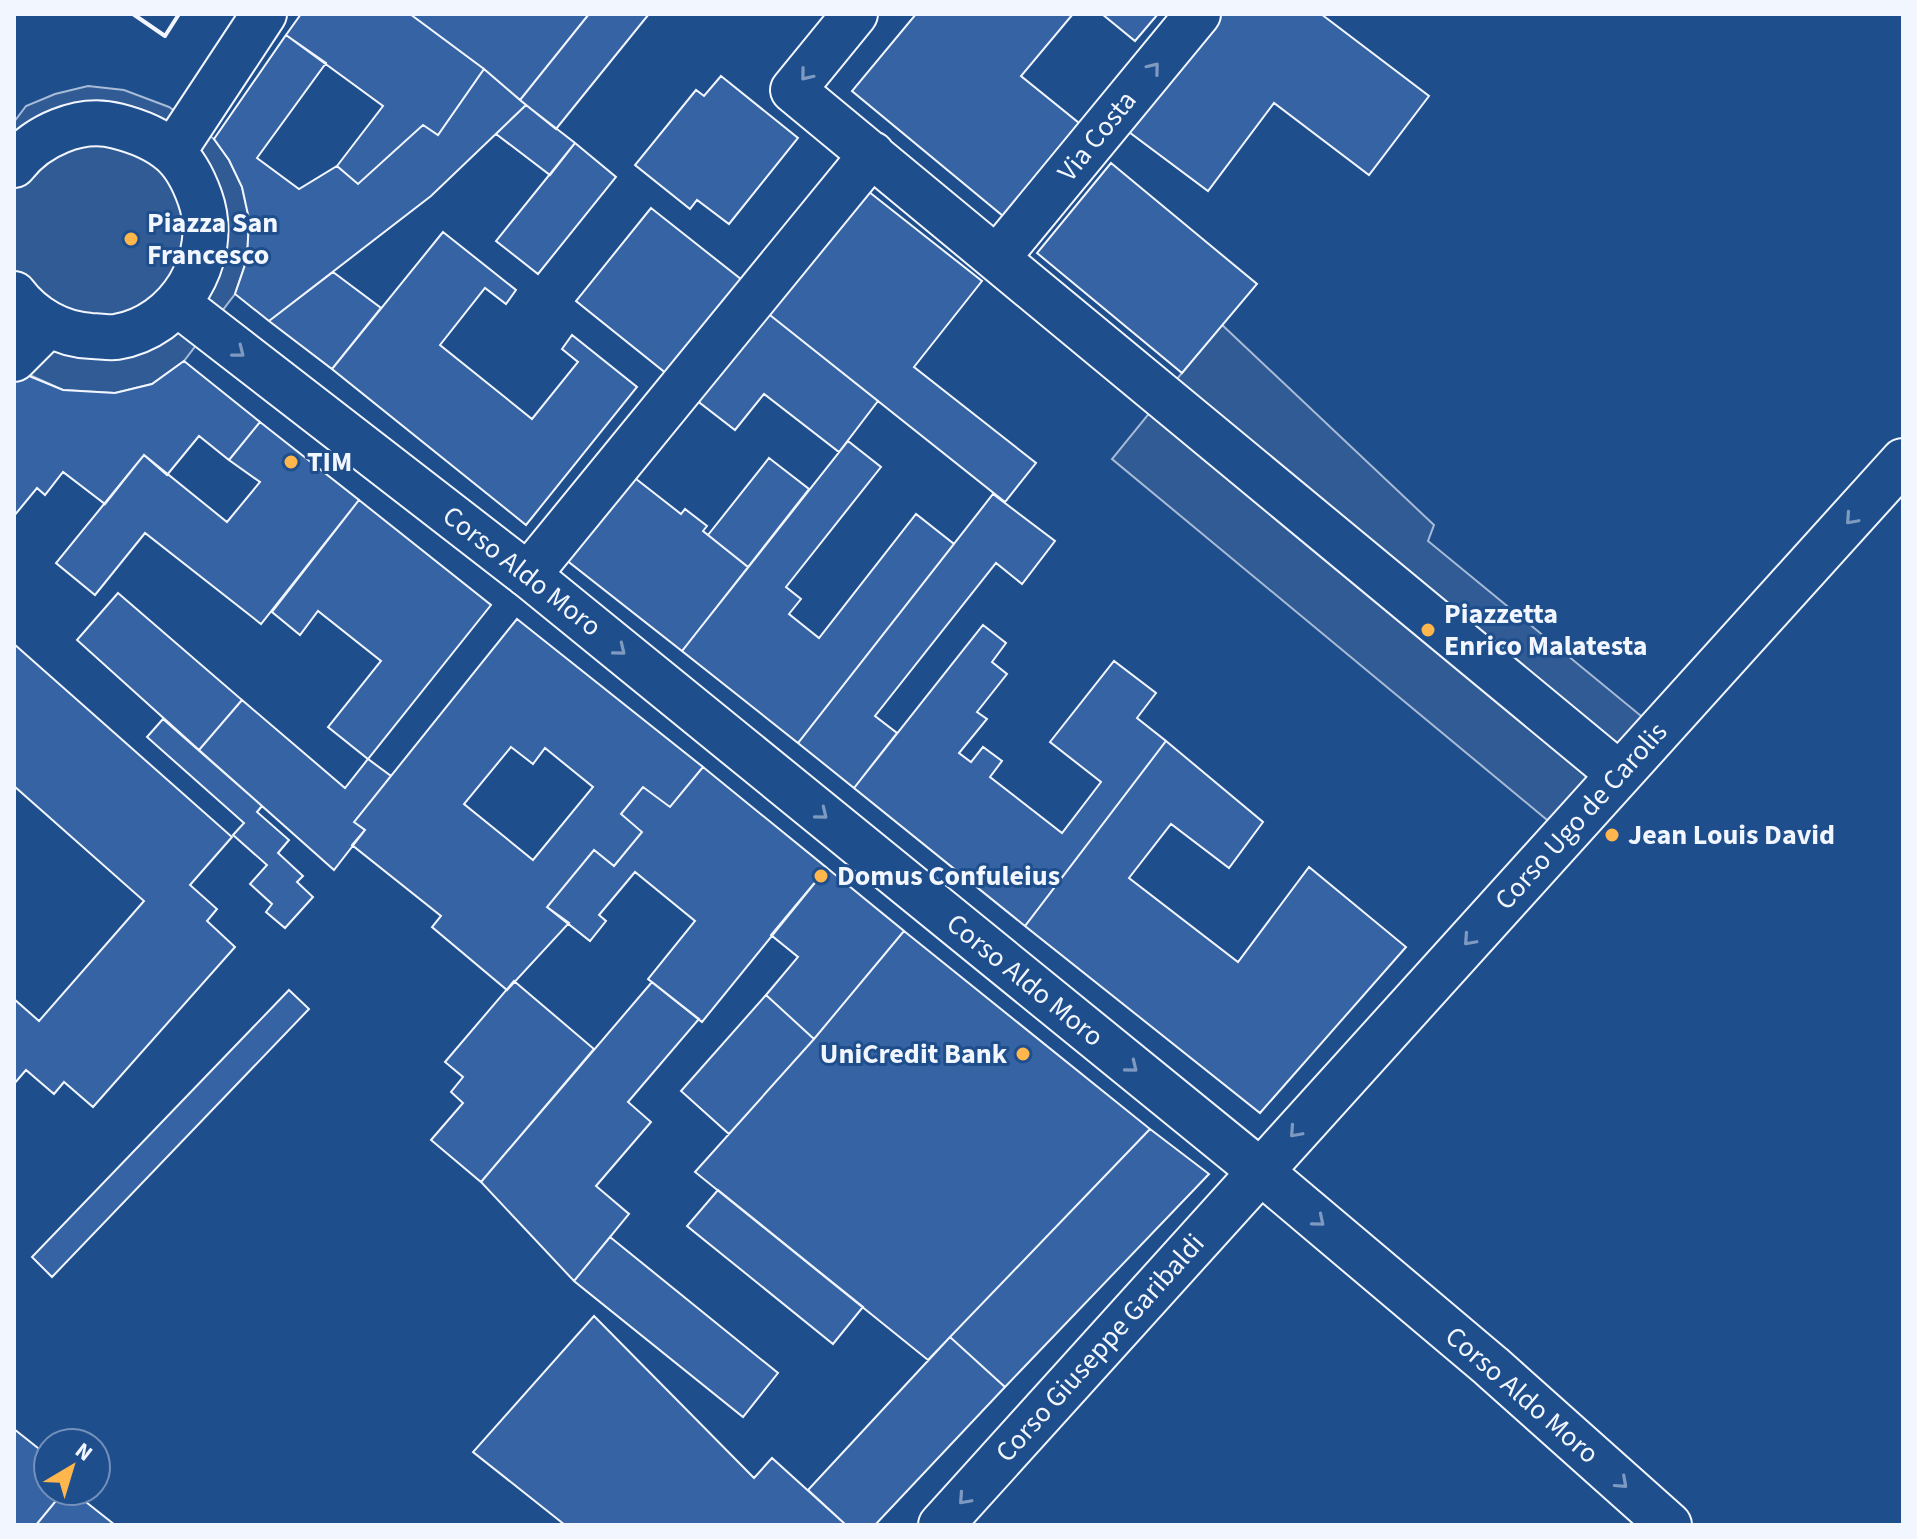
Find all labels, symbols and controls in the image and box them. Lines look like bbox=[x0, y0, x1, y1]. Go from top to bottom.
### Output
one-way arrow bbox=[1144, 62, 1158, 77]
one-way arrow bbox=[801, 65, 816, 80]
street label: Via Costa bbox=[1048, 82, 1146, 190]
place label: Piazza San Francesco bbox=[147, 203, 278, 275]
marker: Piazza San Francesco bbox=[122, 230, 140, 248]
one-way arrow bbox=[230, 342, 245, 356]
place label: TIM bbox=[307, 442, 352, 482]
marker: TIM bbox=[282, 453, 300, 471]
street label: Corso Aldo Moro bbox=[434, 496, 610, 646]
one-way arrow bbox=[1846, 509, 1860, 524]
place label: Piazzetta Enrico Malatesta bbox=[1444, 594, 1648, 666]
marker: Piazzetta Enrico Malatesta bbox=[1419, 621, 1437, 639]
one-way arrow bbox=[611, 640, 626, 655]
street label: Corso Ugo de Carolis bbox=[1485, 713, 1677, 919]
one-way arrow bbox=[813, 804, 827, 819]
place label: Jean Louis David bbox=[1628, 815, 1835, 855]
marker: Jean Louis David bbox=[1603, 826, 1621, 844]
place label: Domus Confuleius bbox=[837, 856, 1060, 896]
marker: Domus Confuleius bbox=[812, 867, 830, 885]
street label: Corso Aldo Moro bbox=[938, 904, 1112, 1056]
one-way arrow bbox=[1465, 930, 1479, 945]
place label: UniCredit Bank bbox=[820, 1034, 1008, 1074]
marker: UniCredit Bank bbox=[1014, 1045, 1032, 1063]
one-way arrow bbox=[1123, 1057, 1137, 1072]
one-way arrow bbox=[1290, 1123, 1304, 1138]
one-way arrow bbox=[1310, 1211, 1325, 1226]
street label: Corso Giuseppe Garibaldi bbox=[986, 1225, 1214, 1471]
street label: Corso Aldo Moro bbox=[1436, 1317, 1608, 1473]
north arrow bbox=[32, 1427, 112, 1507]
text: N bbox=[68, 1435, 99, 1469]
one-way arrow bbox=[1612, 1473, 1627, 1488]
one-way arrow bbox=[959, 1490, 973, 1505]

